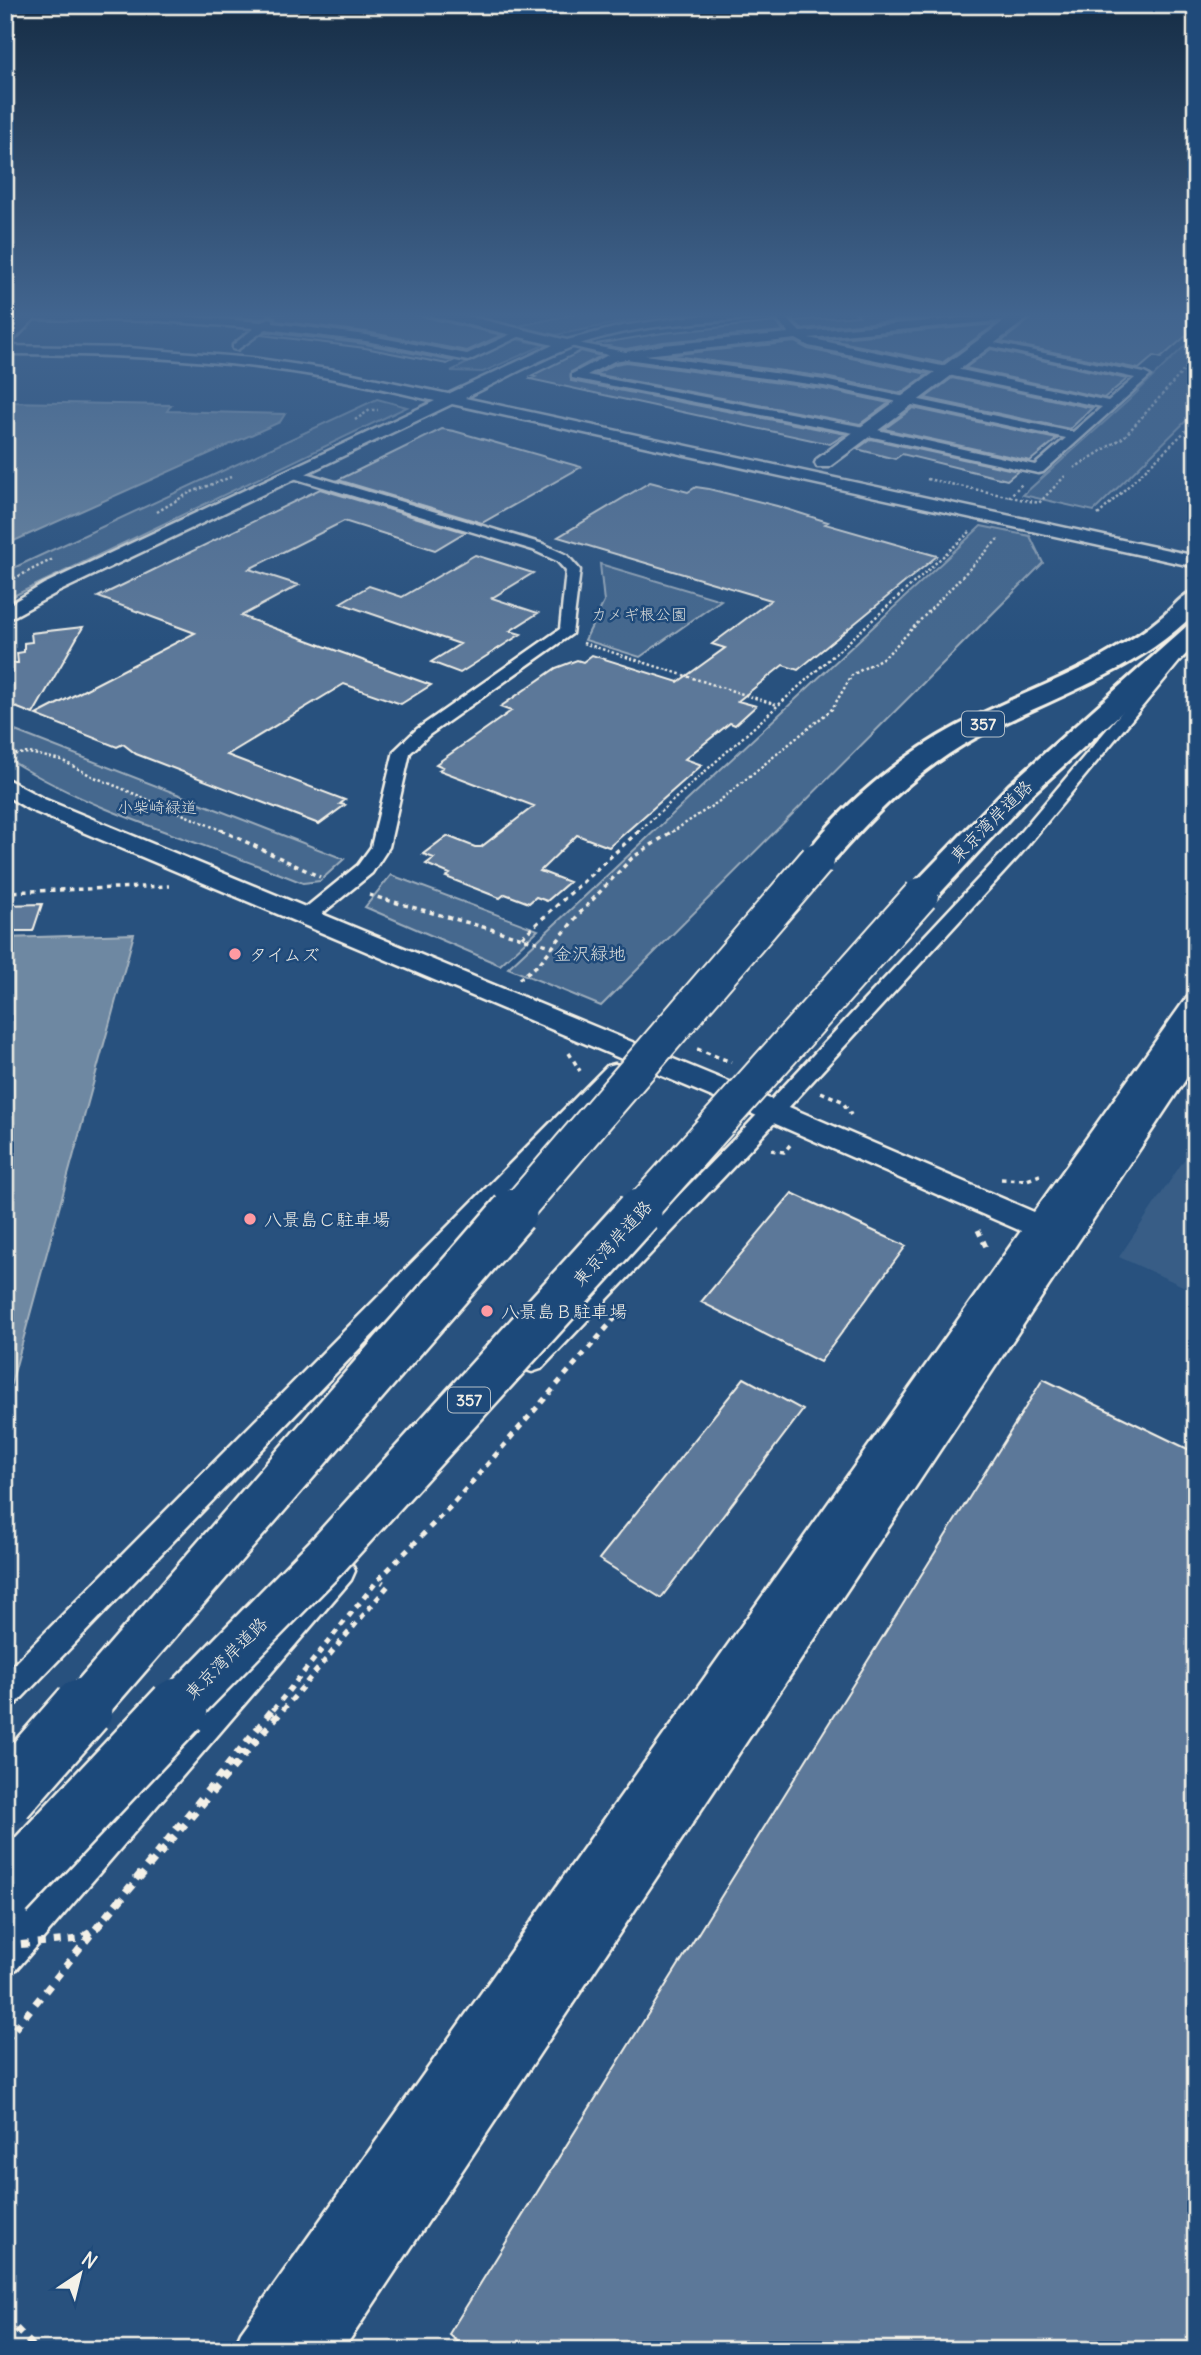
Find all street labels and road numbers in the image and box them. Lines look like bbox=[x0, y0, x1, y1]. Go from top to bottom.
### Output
road number: 357 bbox=[962, 712, 1004, 736]
street label: 東京湾岸道路 bbox=[945, 775, 1037, 867]
street label: 東京湾岸道路 bbox=[567, 1195, 657, 1291]
road number: 357 bbox=[448, 1388, 490, 1412]
street label: 東京湾岸道路 bbox=[180, 1612, 272, 1704]

